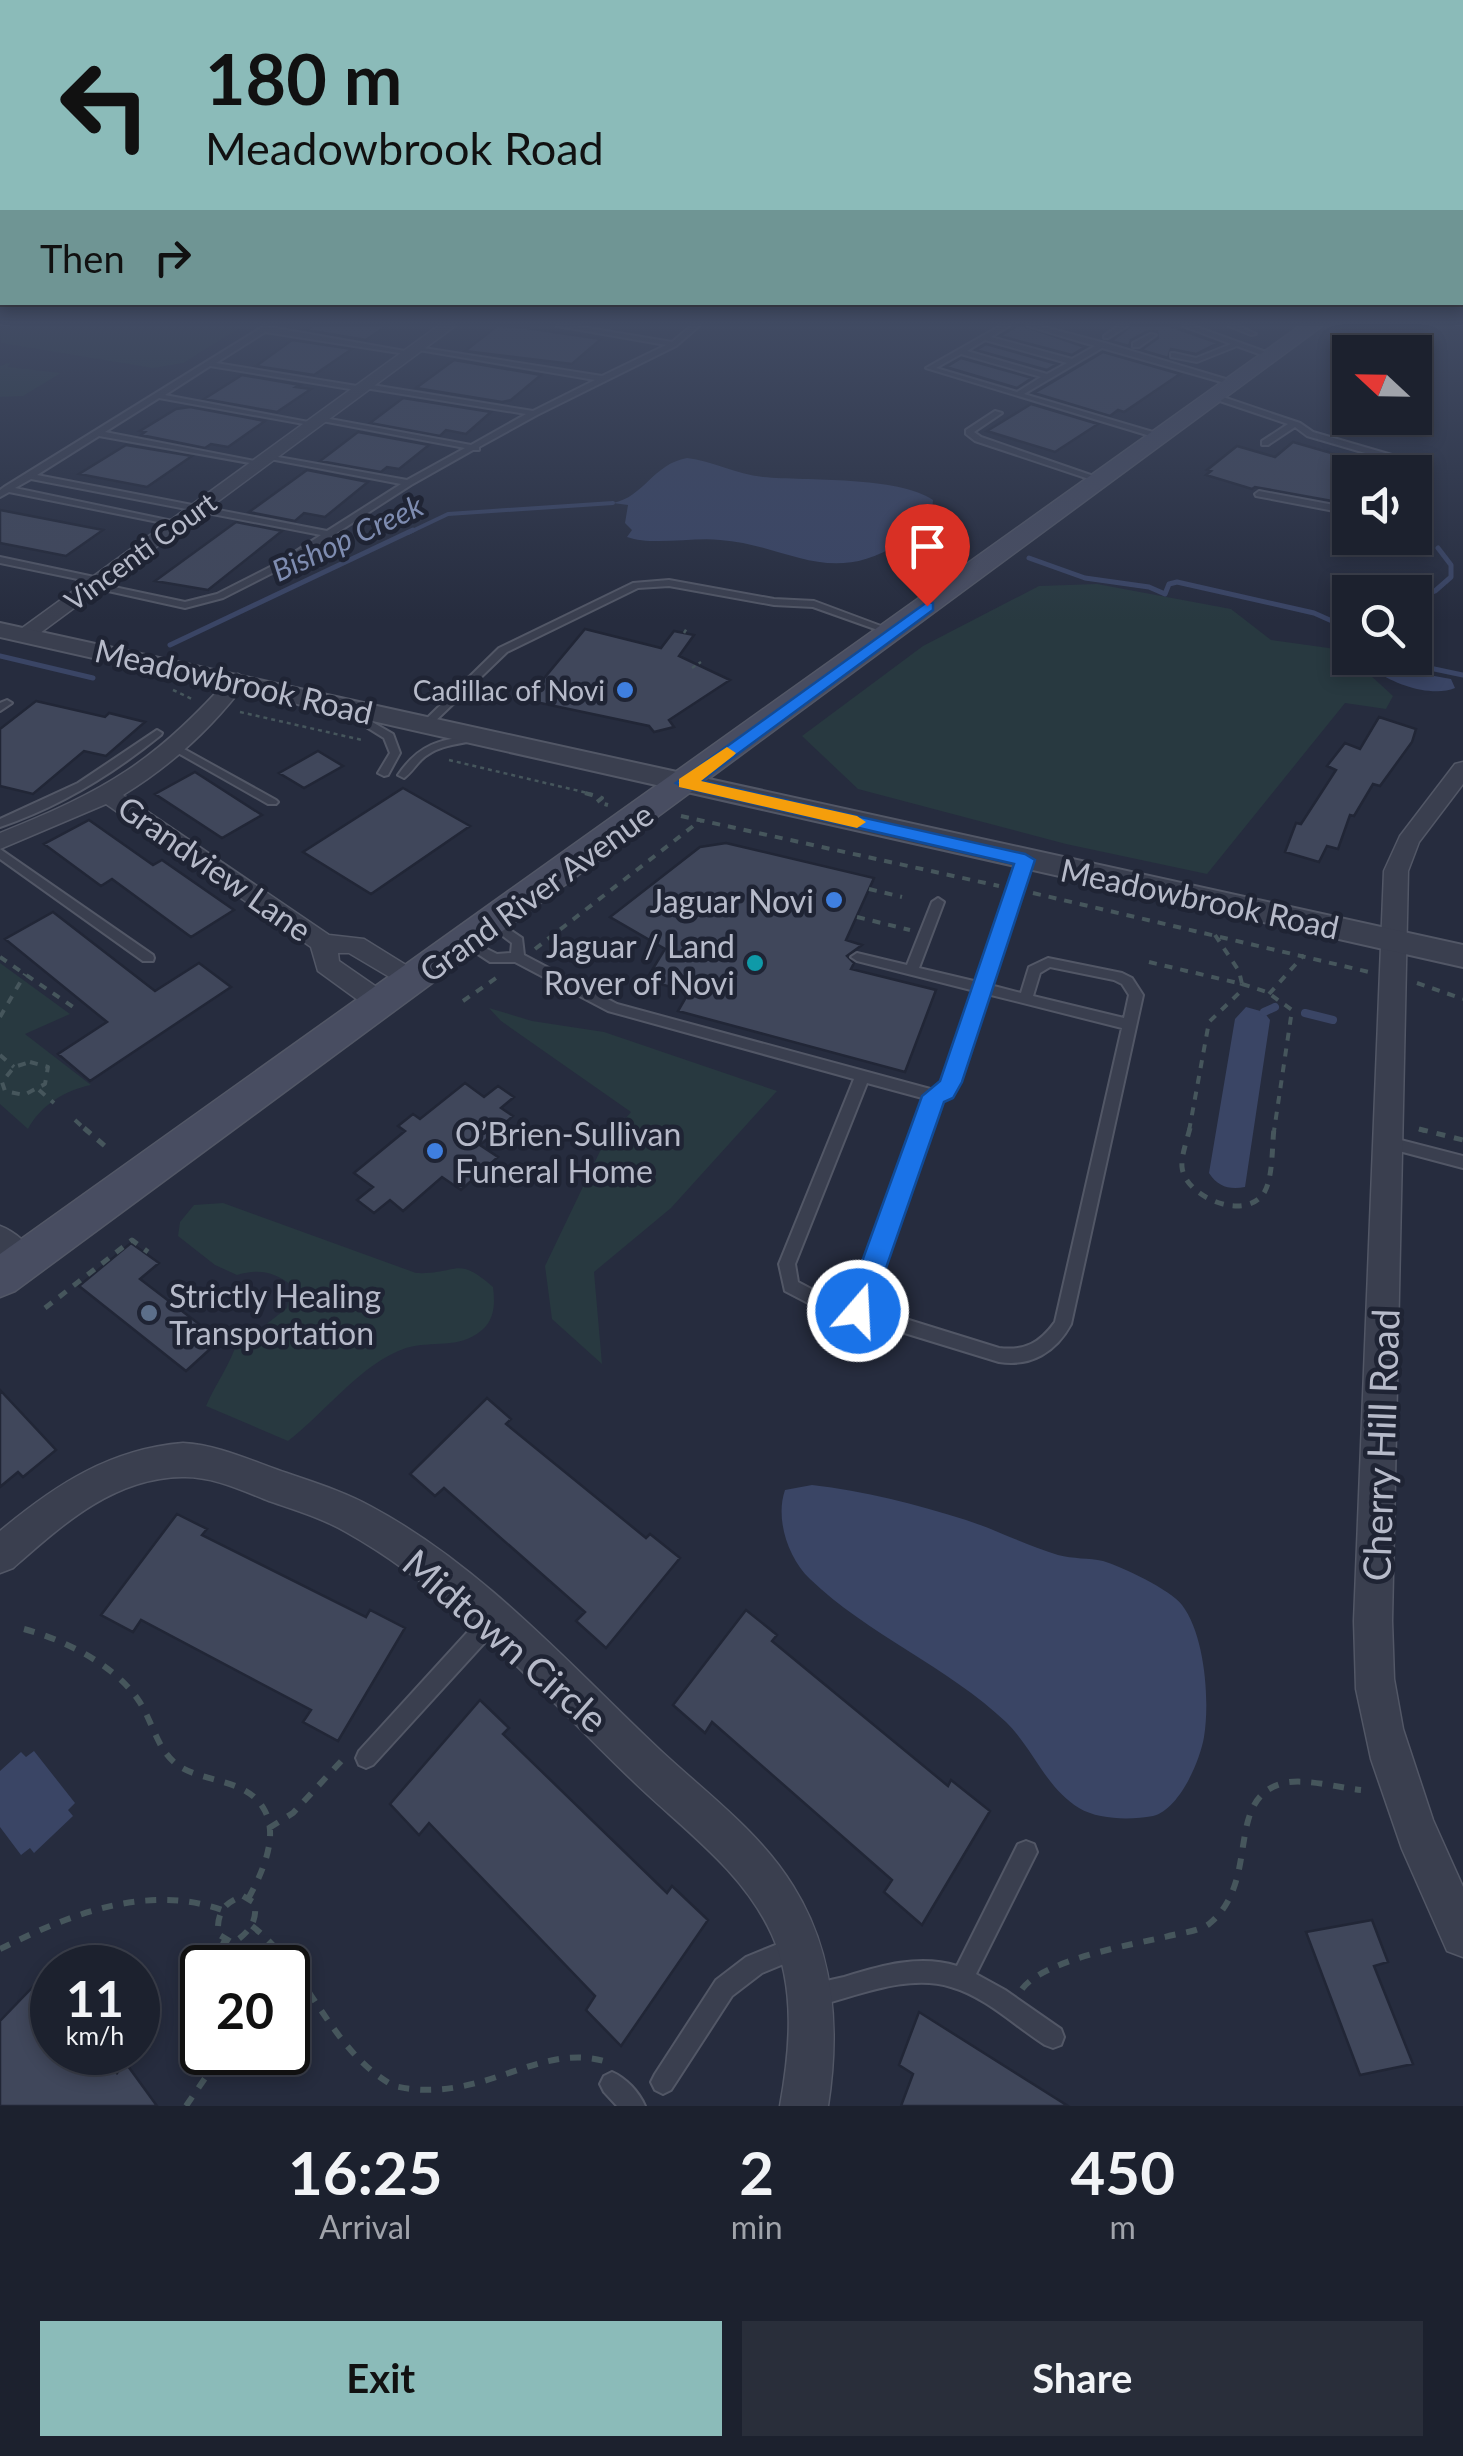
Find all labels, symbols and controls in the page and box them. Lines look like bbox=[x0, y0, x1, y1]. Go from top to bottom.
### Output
text: 180 m bbox=[205, 36, 402, 120]
icon: left bbox=[40, 40, 170, 170]
text: Meadowbrook Road bbox=[205, 121, 604, 175]
icon: right bbox=[145, 230, 200, 285]
text: Then bbox=[40, 235, 125, 281]
north arrow bbox=[1332, 335, 1432, 435]
map controls bbox=[1332, 335, 1432, 675]
button: sound bbox=[1332, 455, 1432, 555]
street label: Vincenti Court bbox=[58, 485, 222, 617]
water label: Bishop Creek bbox=[266, 486, 429, 588]
pin bbox=[885, 504, 970, 607]
icon: arrive bbox=[900, 519, 955, 574]
button: search bbox=[1332, 575, 1432, 675]
street label: Meadowbrook Road bbox=[91, 630, 377, 732]
place label: Cadillac of Novi bbox=[413, 673, 605, 707]
marker: Cadillac of Novi bbox=[614, 679, 636, 701]
street label: Grandview Lane bbox=[111, 787, 319, 949]
street label: Grand River Avenue bbox=[412, 794, 660, 990]
street label: Meadowbrook Road bbox=[1057, 849, 1343, 947]
place label: Jaguar Novi bbox=[650, 881, 814, 920]
marker: Jaguar Novi bbox=[823, 889, 845, 911]
place label: Jaguar / Land Rover of Novi bbox=[544, 926, 735, 1002]
marker: Jaguar / Land Rover of Novi bbox=[744, 952, 766, 974]
place label: O’Brien-Sullivan Funeral Home bbox=[455, 1114, 681, 1190]
marker: O’Brien-Sullivan Funeral Home bbox=[424, 1140, 446, 1162]
position arrow bbox=[806, 1259, 910, 1363]
place label: Strictly Healing Transportation bbox=[169, 1276, 381, 1352]
marker: Strictly Healing Transportation bbox=[138, 1302, 160, 1324]
street label: Cherry Hill Road bbox=[1352, 1308, 1408, 1582]
street label: Midtown Circle bbox=[394, 1539, 618, 1741]
speed limit sign: 20 bbox=[180, 1945, 310, 2075]
text: 11 bbox=[66, 1968, 124, 2028]
text: km/h bbox=[66, 2020, 124, 2050]
text: 16:25 bbox=[288, 2136, 443, 2208]
text: 2 bbox=[739, 2136, 774, 2208]
text: 450 bbox=[1071, 2136, 1175, 2208]
text: Arrival bbox=[319, 2207, 411, 2246]
text: min bbox=[731, 2207, 783, 2246]
text: m bbox=[1110, 2207, 1136, 2246]
button: Exit bbox=[40, 2321, 722, 2436]
button: Share bbox=[742, 2321, 1423, 2436]

